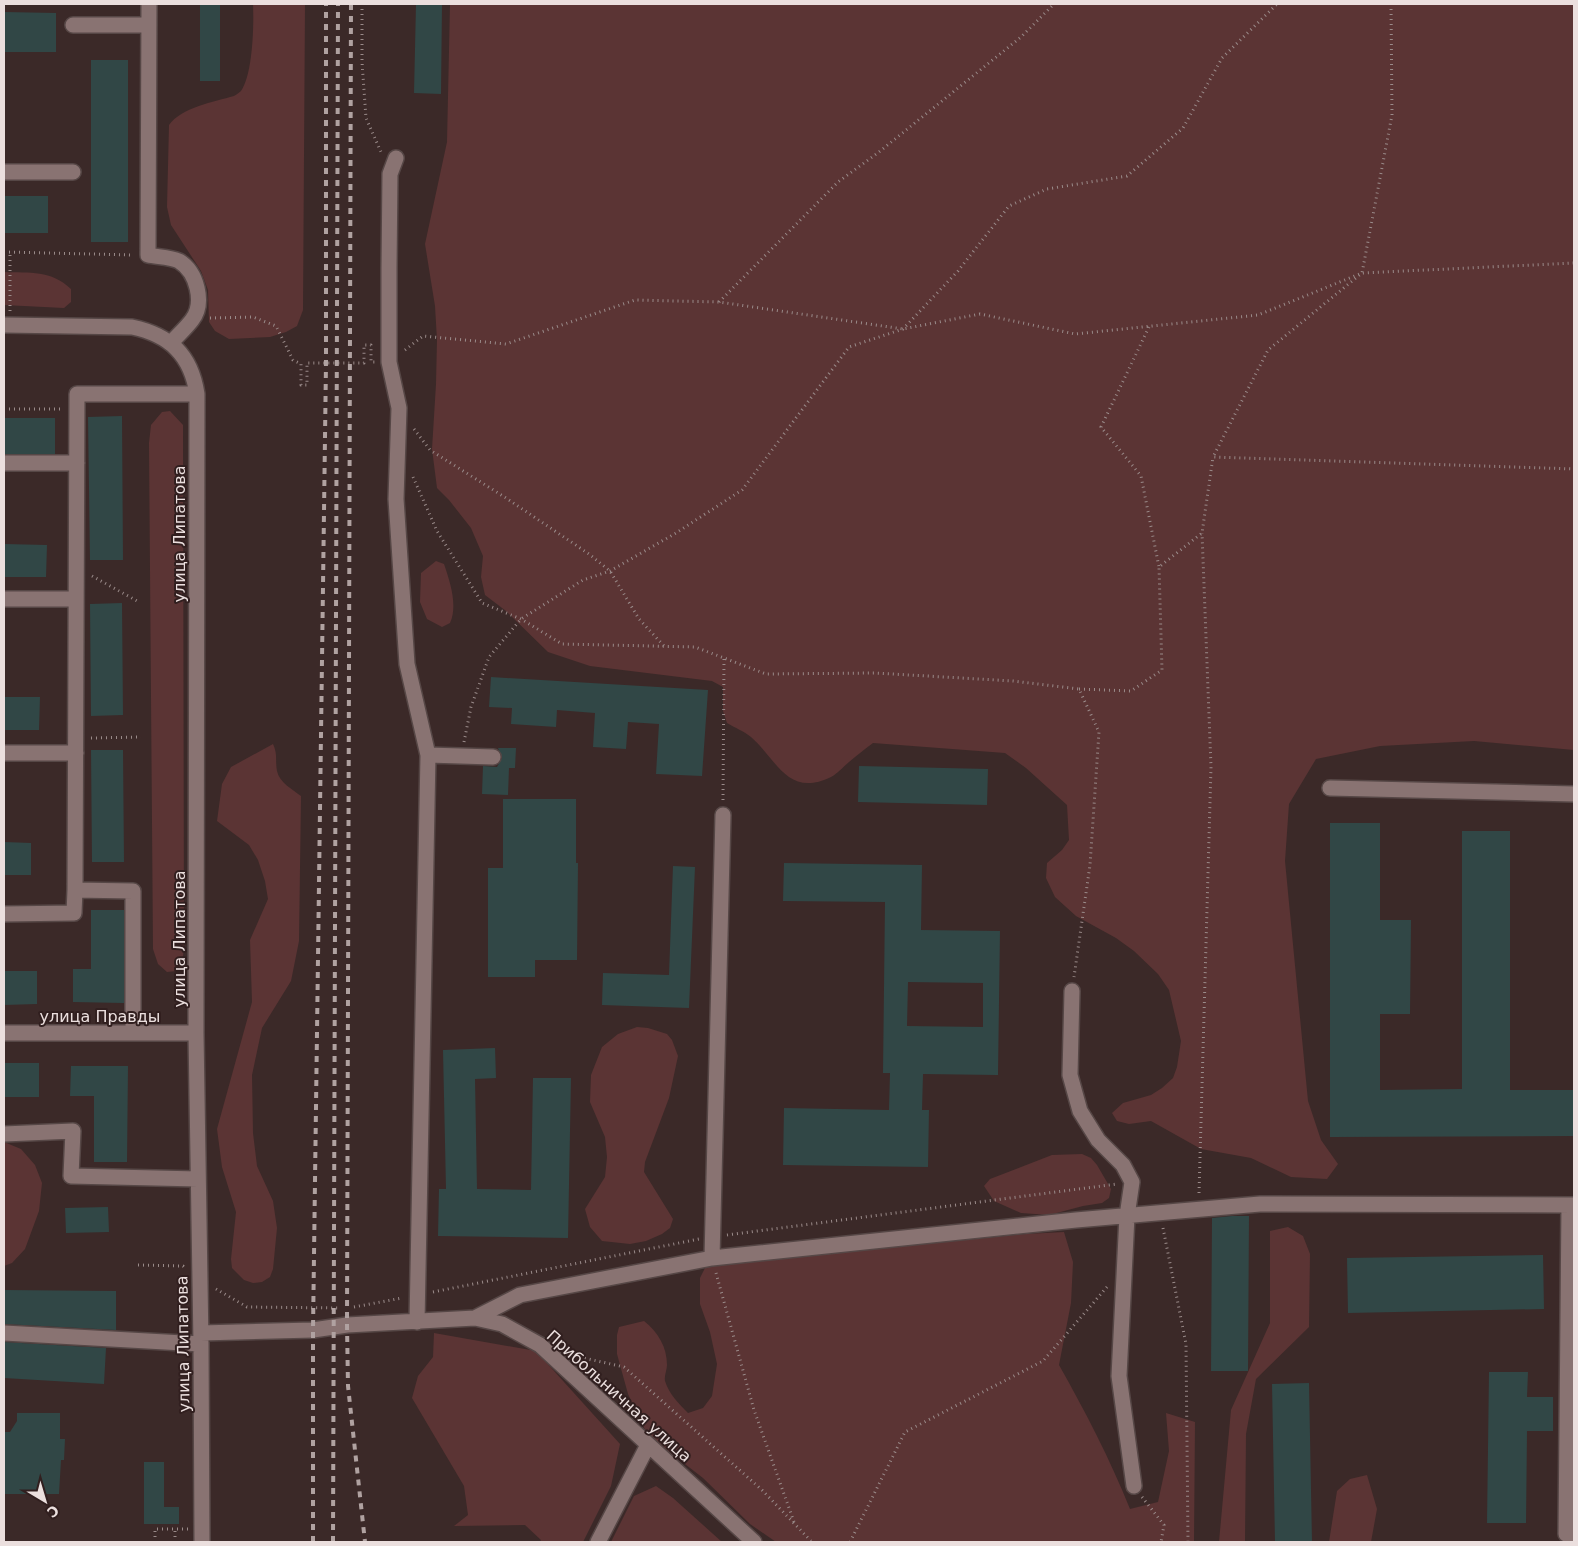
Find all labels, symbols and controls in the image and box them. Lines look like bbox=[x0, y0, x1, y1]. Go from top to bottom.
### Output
street label: улица Липатова bbox=[170, 466, 189, 602]
street label: улица Липатова bbox=[170, 871, 189, 1007]
street label: улица Правды bbox=[40, 1007, 161, 1026]
street label: улица Липатова bbox=[172, 1275, 194, 1413]
street label: Прибольничная улица bbox=[543, 1326, 695, 1466]
north arrow bbox=[20, 1476, 70, 1526]
text: С bbox=[44, 1502, 62, 1521]

